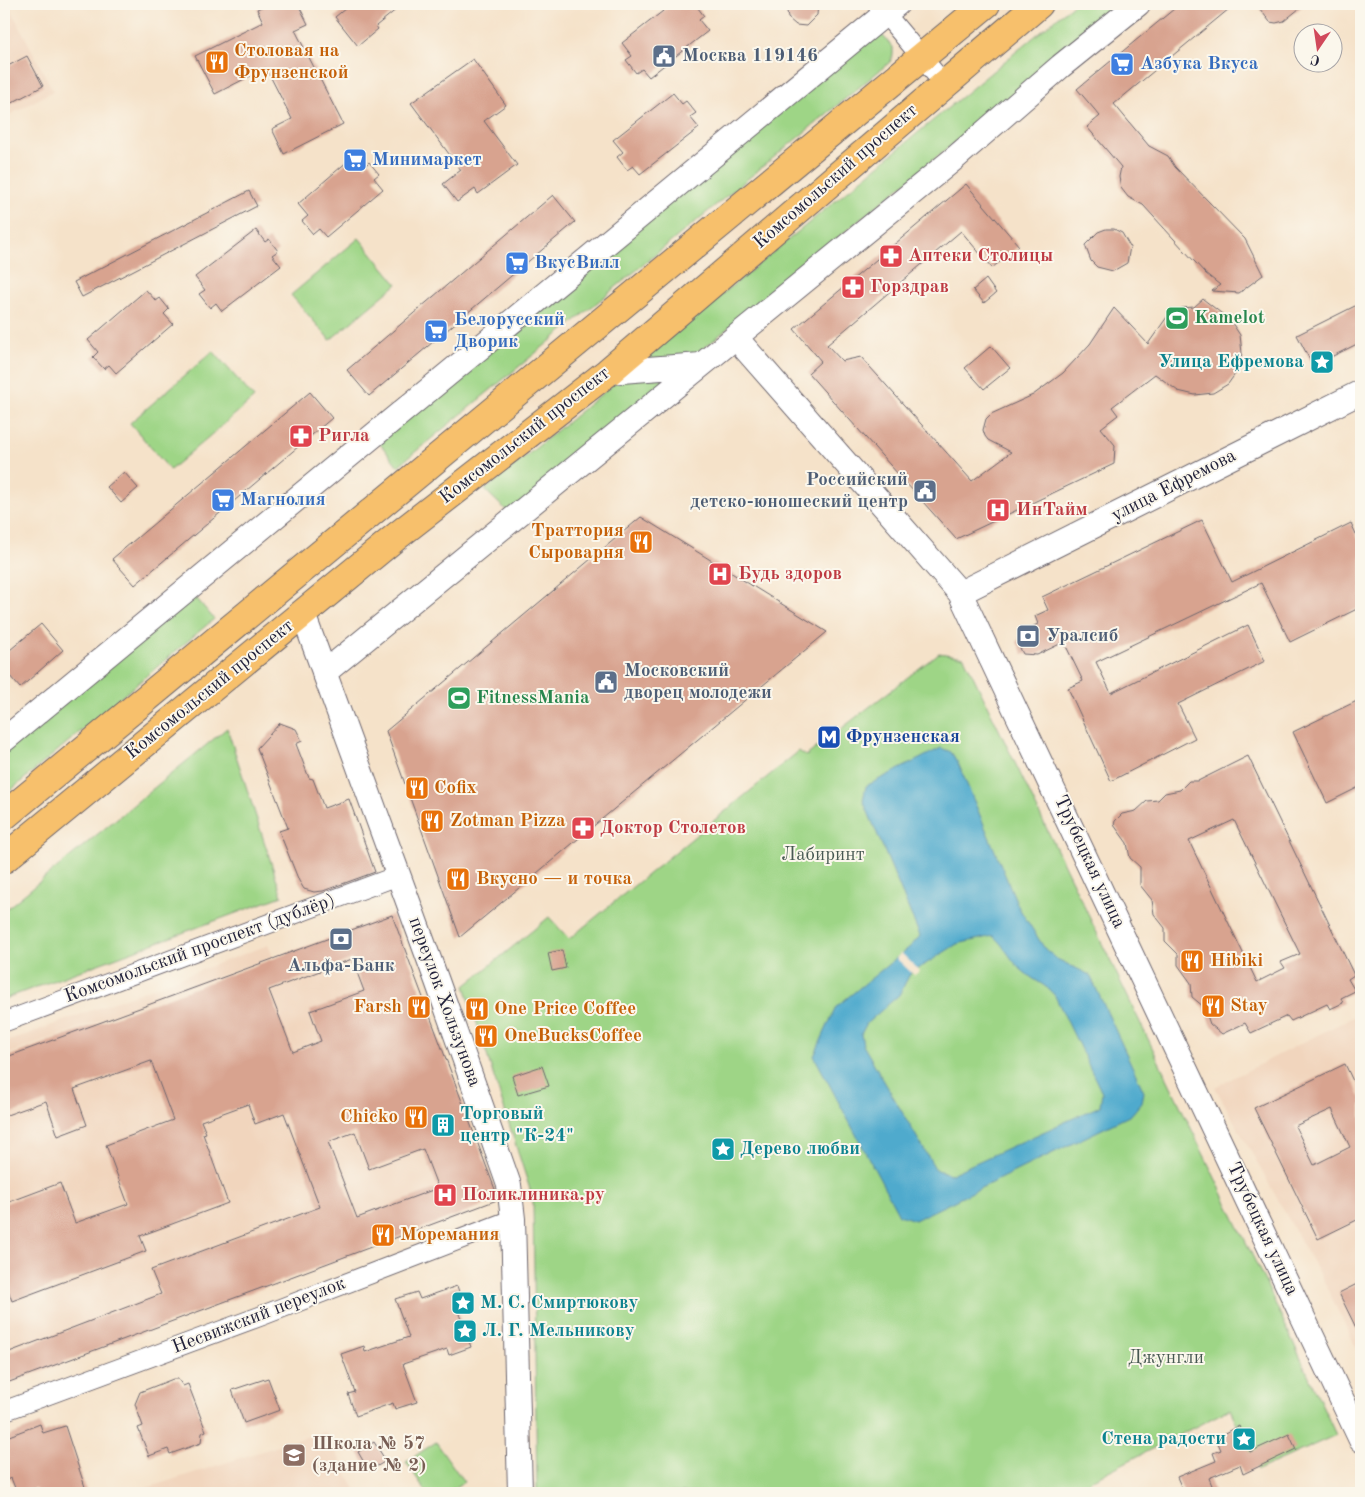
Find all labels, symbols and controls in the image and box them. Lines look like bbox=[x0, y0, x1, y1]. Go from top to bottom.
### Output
north arrow bbox=[1292, 22, 1342, 72]
place label: Столовая на Фрунзенской bbox=[234, 42, 349, 83]
public building icon: Москва 119146 bbox=[651, 43, 677, 69]
place label: Москва 119146 bbox=[682, 47, 818, 66]
restaurant icon: Столовая на Фрунзенской bbox=[204, 49, 230, 75]
supermarket icon: Азбука Вкуса bbox=[1109, 51, 1135, 77]
text: С bbox=[1309, 52, 1321, 68]
place label: Азбука Вкуса bbox=[1140, 55, 1259, 74]
street label: Комсомольский проспект bbox=[751, 101, 921, 253]
supermarket icon: Минимаркет bbox=[342, 147, 368, 173]
place label: Минимаркет bbox=[372, 151, 482, 170]
pharmacy icon: Аптеки Столицы bbox=[878, 243, 904, 269]
place label: Аптеки Столицы bbox=[908, 247, 1053, 266]
supermarket icon: ВкусВилл bbox=[504, 250, 530, 276]
place label: ВкусВилл bbox=[534, 254, 620, 273]
pharmacy icon: Горздрав bbox=[840, 274, 866, 300]
place label: Горздрав bbox=[870, 278, 949, 297]
sports icon: Kamelot bbox=[1164, 305, 1190, 331]
place label: Kamelot bbox=[1194, 309, 1265, 328]
place label: Белорусский Дворик bbox=[454, 311, 565, 352]
supermarket icon: Белорусский Дворик bbox=[423, 318, 449, 344]
place icon: Улица Ефремова bbox=[1309, 349, 1335, 375]
place label: Улица Ефремова bbox=[1158, 353, 1304, 372]
street label: Комсомольский проспект bbox=[436, 364, 614, 508]
pharmacy icon: Ригла bbox=[288, 423, 314, 449]
place label: Ригла bbox=[318, 427, 370, 446]
street label: улица Ефремова bbox=[1109, 446, 1240, 526]
place label: Российский детско-юношеский центр bbox=[690, 471, 908, 512]
public building icon: Российский детско-юношеский центр bbox=[912, 478, 938, 504]
supermarket icon: Магнолия bbox=[210, 487, 236, 513]
place label: Магнолия bbox=[240, 491, 326, 510]
hospital icon: ИнТайм bbox=[985, 497, 1011, 523]
place label: ИнТайм bbox=[1016, 501, 1088, 520]
place label: Траттория Сыроварня bbox=[528, 522, 624, 563]
restaurant icon: Траттория Сыроварня bbox=[628, 529, 654, 555]
hospital icon: Будь здоров bbox=[707, 561, 733, 587]
place label: Будь здоров bbox=[738, 565, 842, 584]
street label: Комсомольский проспект bbox=[122, 617, 298, 763]
bank icon: Уралсиб bbox=[1015, 623, 1041, 649]
place label: Уралсиб bbox=[1046, 627, 1118, 646]
place label: Московский дворец молодежи bbox=[624, 662, 772, 703]
public building icon: Московский дворец молодежи bbox=[593, 669, 619, 695]
sports icon: FitnessMania bbox=[446, 685, 472, 711]
place label: FitnessMania bbox=[476, 689, 590, 708]
metro station icon: Фрунзенская bbox=[816, 724, 842, 750]
place label: Фрунзенская bbox=[846, 728, 960, 747]
restaurant icon: Cofix bbox=[404, 775, 430, 801]
place label: Cofix bbox=[434, 779, 477, 798]
street label: Трубецкая улица bbox=[1050, 793, 1128, 932]
restaurant icon: Zotman Pizza bbox=[419, 808, 445, 834]
place label: Zotman Pizza bbox=[450, 812, 566, 831]
pharmacy icon: Доктор Столетов bbox=[570, 815, 596, 841]
place label: Доктор Столетов bbox=[600, 819, 746, 838]
park label: Лабиринт bbox=[781, 846, 865, 865]
restaurant icon: Вкусно — и точка bbox=[445, 866, 471, 892]
place label: Вкусно — и точка bbox=[476, 870, 632, 889]
street label: Комсомольский проспект (дублёр) bbox=[62, 890, 338, 1007]
street label: переулок Хользунова bbox=[404, 915, 484, 1090]
bank icon: Альфа-Банк bbox=[328, 926, 354, 952]
restaurant icon: Hibiki bbox=[1179, 948, 1205, 974]
place label: Hibiki bbox=[1210, 952, 1264, 971]
place label: Альфа-Банк bbox=[287, 957, 395, 976]
restaurant icon: Stay bbox=[1200, 993, 1226, 1019]
restaurant icon: Farsh bbox=[406, 994, 432, 1020]
restaurant icon: One Price Coffee bbox=[464, 996, 490, 1022]
place label: Stay bbox=[1230, 997, 1268, 1016]
place label: Farsh bbox=[353, 998, 402, 1017]
place label: One Price Coffee bbox=[494, 1000, 636, 1019]
restaurant icon: OneBucksCoffee bbox=[473, 1023, 499, 1049]
place label: OneBucksCoffee bbox=[504, 1027, 642, 1046]
restaurant icon: Chicko bbox=[403, 1104, 429, 1130]
place label: Торговый центр "К-24" bbox=[460, 1105, 574, 1146]
place label: Chicko bbox=[340, 1108, 398, 1127]
building icon: Торговый центр "К-24" bbox=[430, 1112, 456, 1138]
place icon: Дерево любви bbox=[710, 1136, 736, 1162]
place label: Дерево любви bbox=[740, 1140, 860, 1159]
street label: Трубецкая улица bbox=[1223, 1160, 1301, 1299]
hospital icon: Поликлиника.ру bbox=[432, 1182, 458, 1208]
place label: Поликлиника.ру bbox=[462, 1186, 605, 1205]
restaurant icon: Моремания bbox=[370, 1222, 396, 1248]
place label: Моремания bbox=[400, 1226, 499, 1245]
street label: Несвижский переулок bbox=[170, 1274, 349, 1358]
place icon: М. С. Смиртюкову bbox=[450, 1290, 476, 1316]
place label: М. С. Смиртюкову bbox=[480, 1294, 638, 1313]
place icon: Л. Г. Мельникову bbox=[452, 1318, 478, 1344]
place label: Л. Г. Мельникову bbox=[482, 1322, 635, 1341]
park label: Джунгли bbox=[1128, 1349, 1204, 1368]
place icon: Стена радости bbox=[1231, 1426, 1257, 1452]
place label: Стена радости bbox=[1101, 1430, 1226, 1449]
place label: Школа № 57 (здание № 2) bbox=[312, 1435, 426, 1476]
school or university icon: Школа № 57 (здание № 2) bbox=[281, 1442, 307, 1468]

